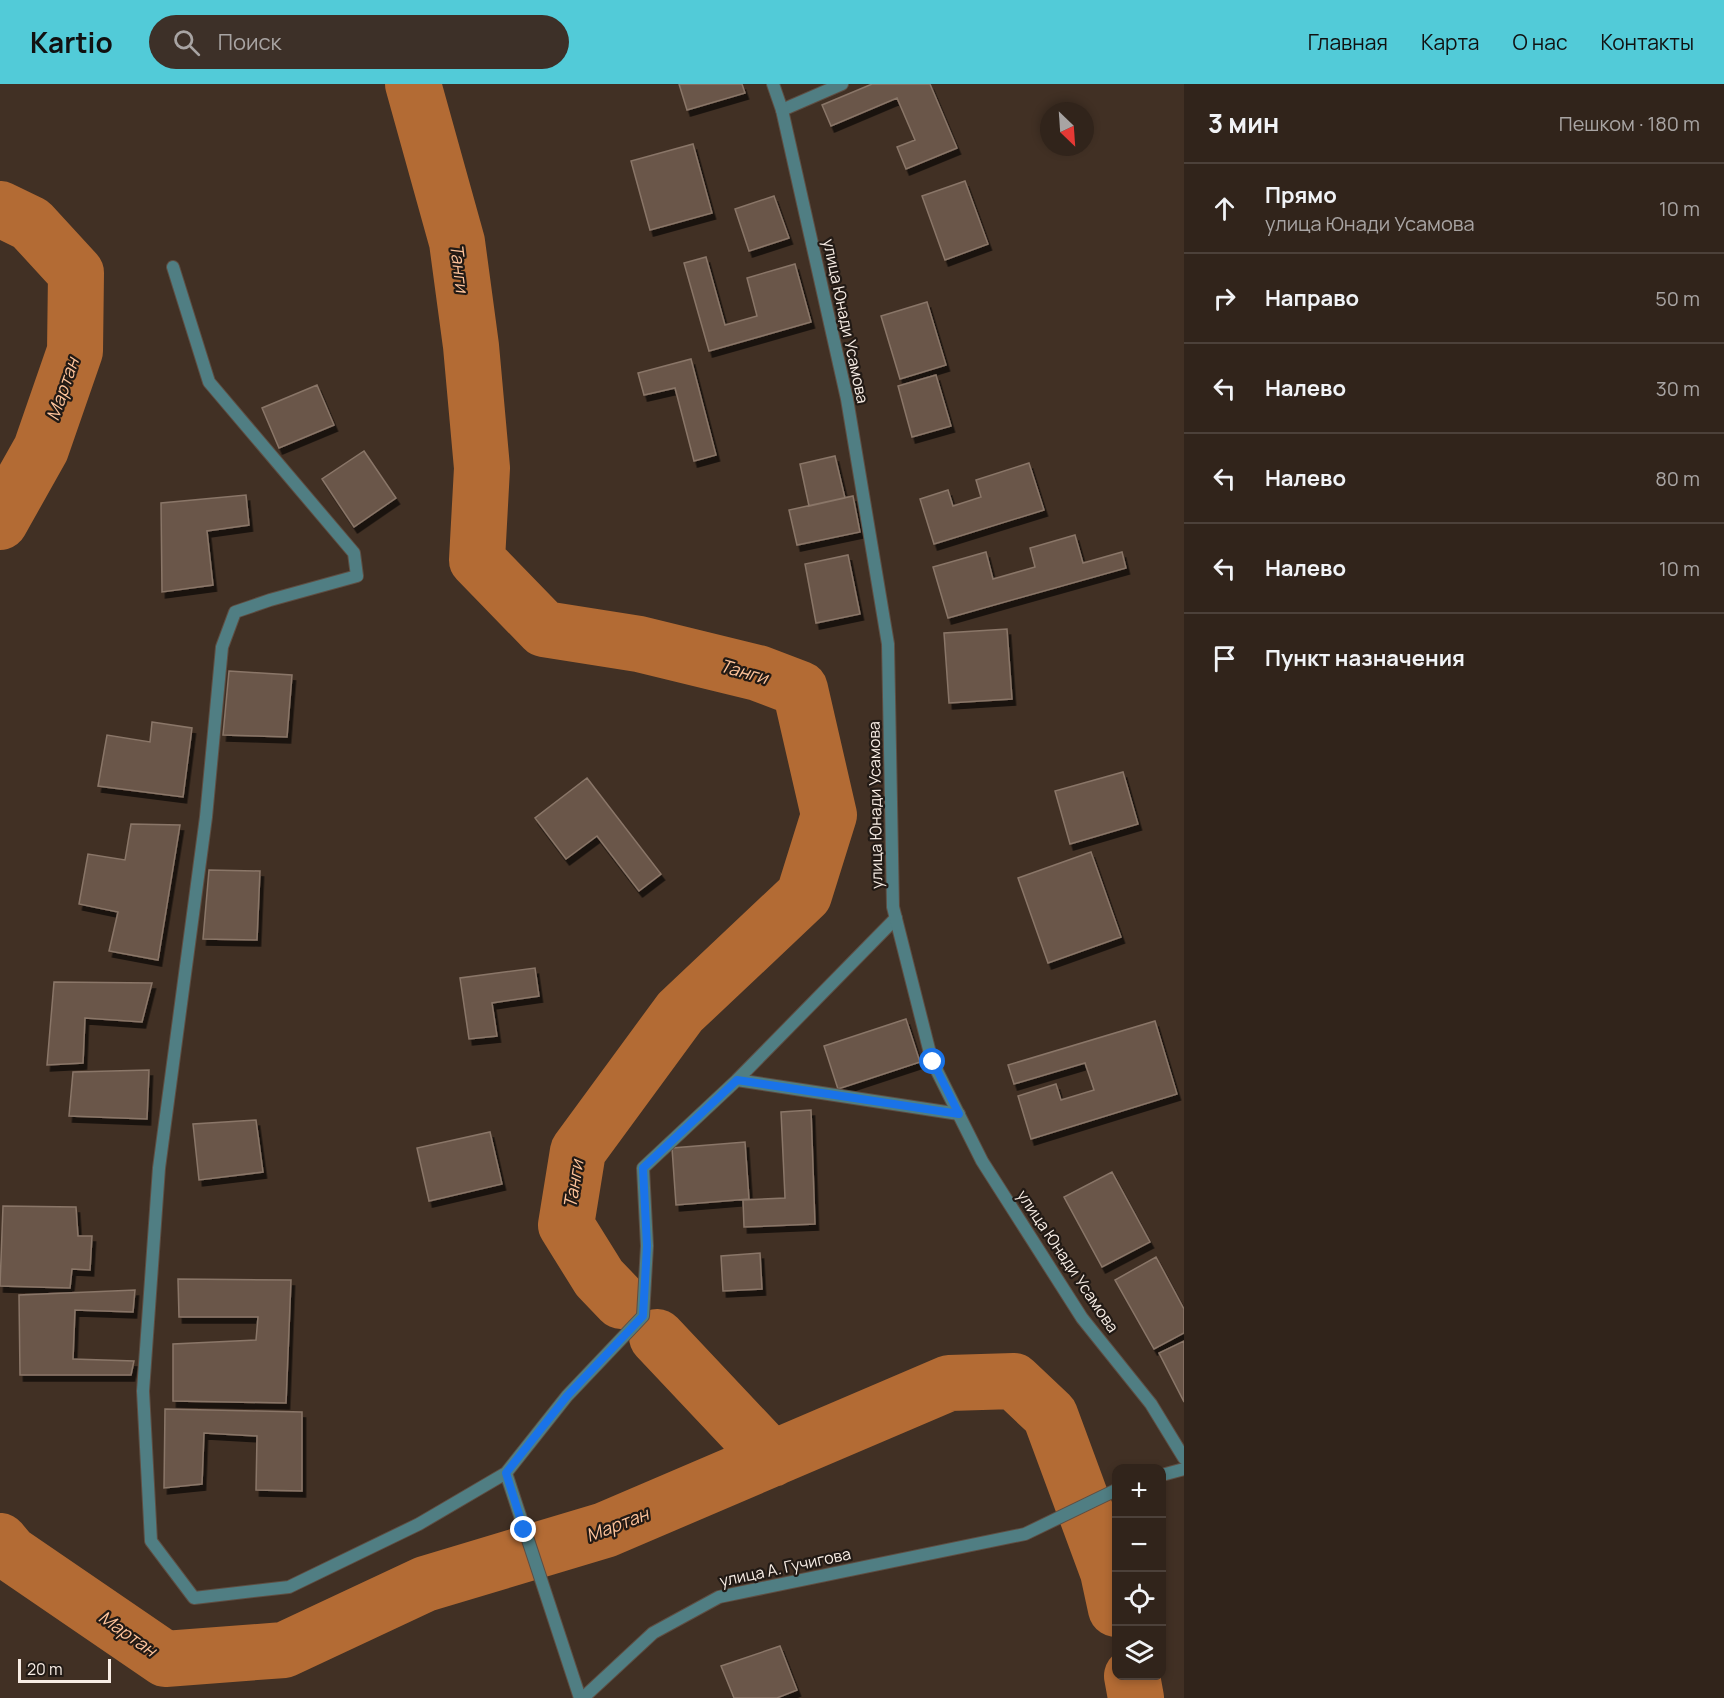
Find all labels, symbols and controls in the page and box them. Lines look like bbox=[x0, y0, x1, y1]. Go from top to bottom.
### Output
search box bbox=[149, 15, 569, 69]
text: Kartio bbox=[30, 23, 113, 61]
icon: search bbox=[170, 26, 203, 59]
text: Поиск bbox=[218, 27, 282, 57]
text: Главная bbox=[1308, 28, 1388, 56]
text: Карта bbox=[1421, 28, 1479, 56]
text: О нас bbox=[1512, 28, 1568, 56]
text: Контакты bbox=[1601, 28, 1694, 56]
north arrow bbox=[1040, 102, 1094, 156]
text: 3 мин bbox=[1208, 105, 1279, 141]
text: Пешком · 180 m bbox=[1559, 110, 1700, 137]
text: Прямо bbox=[1265, 180, 1337, 210]
icon: ahead bbox=[1208, 192, 1241, 225]
text: 10 m bbox=[1659, 195, 1700, 222]
text: улица Юнади Усамова bbox=[1265, 210, 1475, 237]
street label: улица Юнади Усамова bbox=[818, 237, 874, 405]
water label: Танги bbox=[445, 242, 475, 295]
icon: right bbox=[1208, 282, 1241, 315]
text: Направо bbox=[1265, 283, 1359, 313]
text: 50 m bbox=[1655, 285, 1700, 312]
water label: Мартан bbox=[40, 353, 84, 424]
icon: left bbox=[1208, 372, 1241, 405]
text: Налево bbox=[1265, 373, 1346, 403]
text: 30 m bbox=[1656, 375, 1700, 402]
icon: left bbox=[1208, 462, 1241, 495]
text: Налево bbox=[1265, 463, 1346, 493]
text: 80 m bbox=[1655, 465, 1700, 492]
icon: left bbox=[1208, 552, 1241, 585]
text: Налево bbox=[1265, 553, 1346, 583]
text: 10 m bbox=[1659, 555, 1700, 582]
icon: arrive bbox=[1208, 642, 1241, 675]
text: Пункт назначения bbox=[1265, 643, 1465, 673]
water label: Танги bbox=[717, 653, 772, 690]
street label: улица Юнади Усамова bbox=[863, 721, 887, 889]
route start bbox=[919, 1048, 945, 1074]
water label: Танги bbox=[557, 1156, 589, 1210]
street label: улица Юнади Усамова bbox=[1012, 1185, 1124, 1337]
map controls bbox=[1112, 1464, 1166, 1680]
button: + bbox=[1112, 1464, 1166, 1518]
water label: Мартан bbox=[582, 1501, 653, 1547]
route end bbox=[510, 1516, 536, 1542]
button: − bbox=[1112, 1518, 1166, 1572]
street label: улица А. Гучигова bbox=[717, 1542, 853, 1592]
button: locate bbox=[1112, 1572, 1166, 1626]
water label: Мартан bbox=[94, 1604, 163, 1662]
button: layers bbox=[1112, 1626, 1166, 1680]
scale bar bbox=[18, 1656, 111, 1684]
text: 20 m bbox=[27, 1658, 63, 1680]

